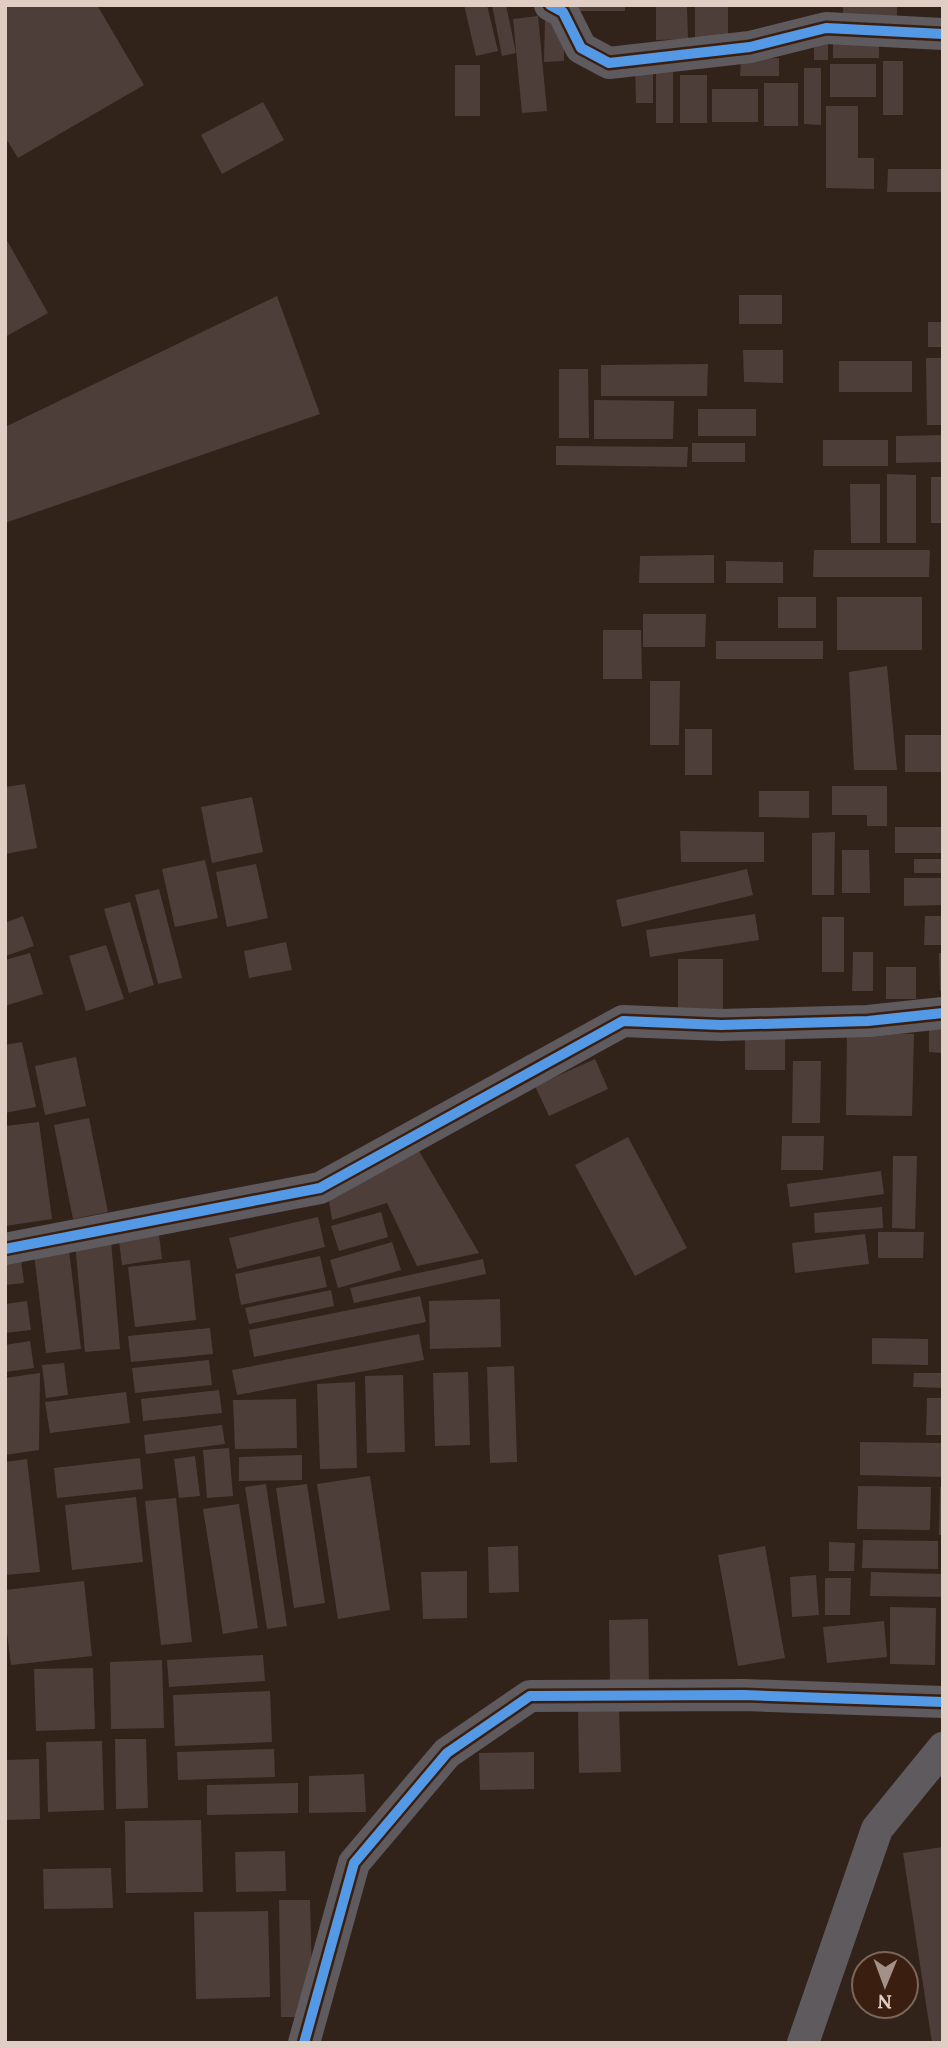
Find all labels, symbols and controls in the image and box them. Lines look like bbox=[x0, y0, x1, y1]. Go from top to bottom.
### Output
north arrow bbox=[850, 1950, 920, 2020]
text: N bbox=[877, 1990, 892, 2014]

